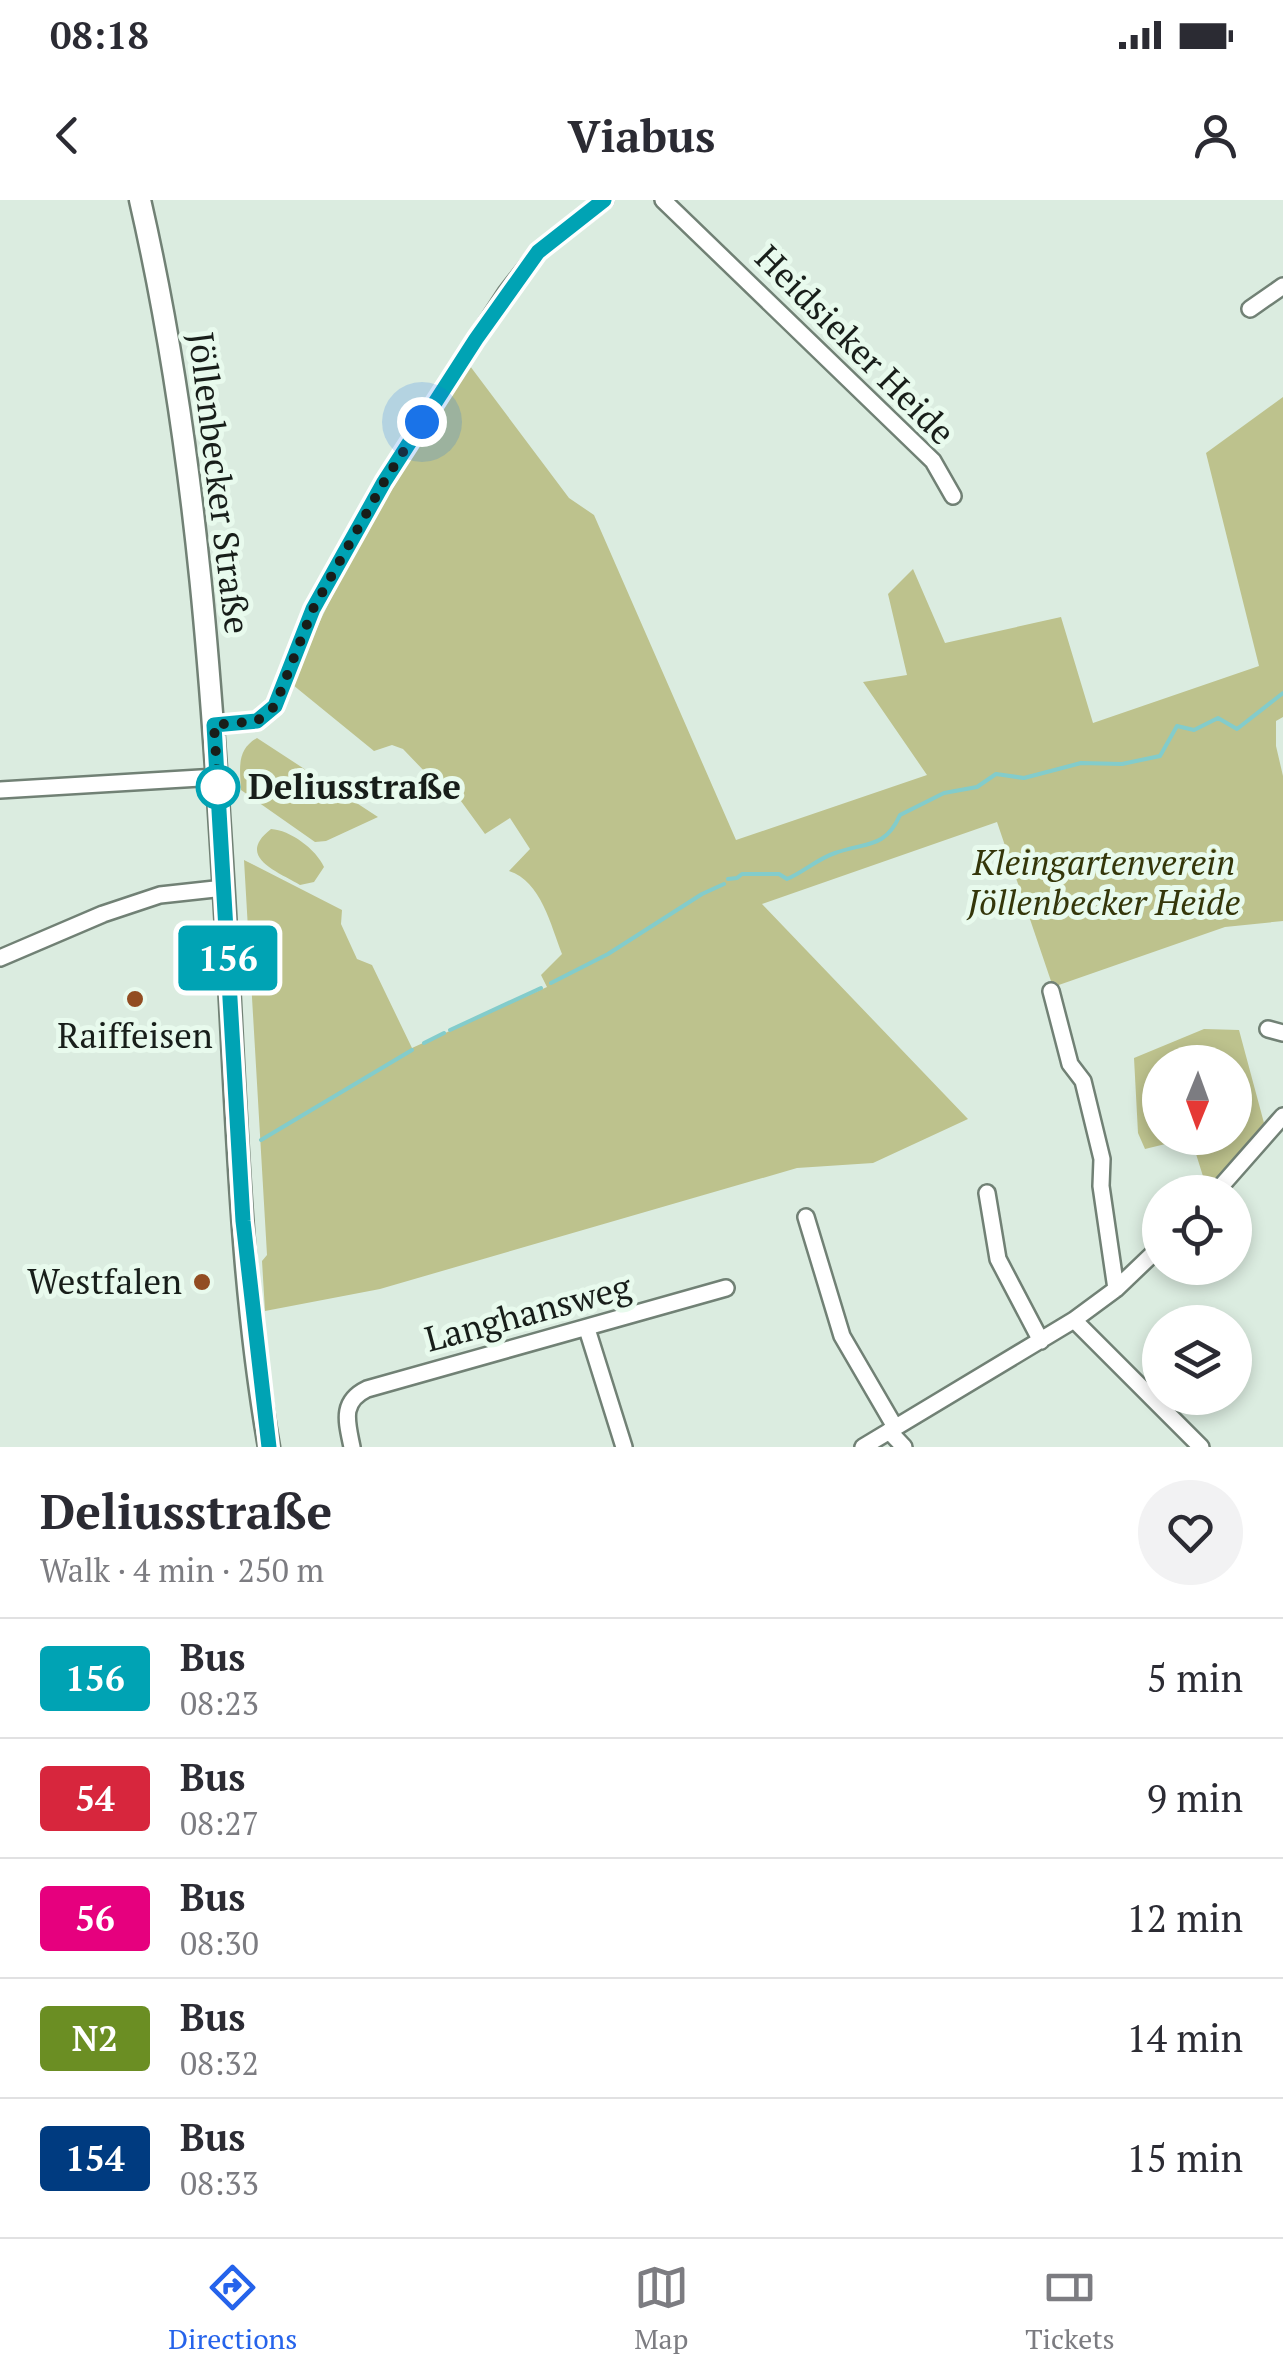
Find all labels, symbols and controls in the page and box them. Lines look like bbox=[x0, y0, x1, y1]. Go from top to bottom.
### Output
text: 08:18 bbox=[50, 10, 149, 60]
text: Viabus bbox=[568, 105, 715, 165]
icon: back bbox=[40, 108, 95, 163]
icon: person bbox=[1188, 108, 1243, 163]
street label: Heidsieker Heide bbox=[746, 235, 965, 454]
street label: Jöllenbecker Straße bbox=[179, 329, 261, 636]
your location bbox=[397, 397, 447, 447]
place label: Deliusstraße bbox=[248, 763, 461, 809]
marker: Deliusstraße bbox=[197, 766, 239, 808]
park label: Kleingartenverein Jöllenbecker Heide bbox=[966, 839, 1241, 925]
line badge: 156 bbox=[170, 926, 286, 990]
text: 156 bbox=[198, 935, 258, 981]
marker: Raiffeisen bbox=[124, 988, 146, 1010]
place label: Raiffeisen bbox=[57, 1012, 213, 1058]
north arrow bbox=[1142, 1045, 1252, 1155]
map controls bbox=[1142, 1045, 1252, 1415]
button: locate bbox=[1142, 1175, 1252, 1285]
place label: Westfalen bbox=[27, 1258, 182, 1304]
street label: Langhansweg bbox=[420, 1262, 636, 1362]
marker: Westfalen bbox=[191, 1271, 213, 1293]
button: layers bbox=[1142, 1305, 1252, 1415]
text: Deliusstraße bbox=[40, 1479, 332, 1543]
button: heart bbox=[1138, 1480, 1243, 1585]
text: Walk · 4 min · 250 m bbox=[40, 1549, 324, 1591]
text: Bus bbox=[180, 1632, 245, 1682]
text: 5 min bbox=[1147, 1653, 1243, 1703]
text: 156 bbox=[65, 1655, 125, 1701]
text: 08:23 bbox=[180, 1682, 259, 1724]
text: Bus bbox=[180, 1752, 245, 1802]
text: 9 min bbox=[1147, 1773, 1243, 1823]
text: 54 bbox=[75, 1775, 115, 1821]
text: 08:27 bbox=[180, 1802, 259, 1844]
text: Bus bbox=[180, 1872, 245, 1922]
text: 12 min bbox=[1126, 1893, 1243, 1943]
text: 56 bbox=[75, 1895, 115, 1941]
text: 08:30 bbox=[180, 1922, 259, 1964]
text: Bus bbox=[180, 1992, 245, 2042]
text: 14 min bbox=[1126, 2013, 1243, 2063]
text: N2 bbox=[72, 2015, 118, 2061]
text: 08:32 bbox=[180, 2042, 259, 2084]
text: Bus bbox=[180, 2112, 245, 2162]
text: 15 min bbox=[1126, 2133, 1243, 2183]
text: 154 bbox=[65, 2135, 125, 2181]
text: 08:33 bbox=[180, 2162, 259, 2204]
tab: Directions bbox=[168, 2260, 297, 2357]
tab: Map bbox=[634, 2260, 689, 2357]
tab: Tickets bbox=[1025, 2260, 1115, 2357]

